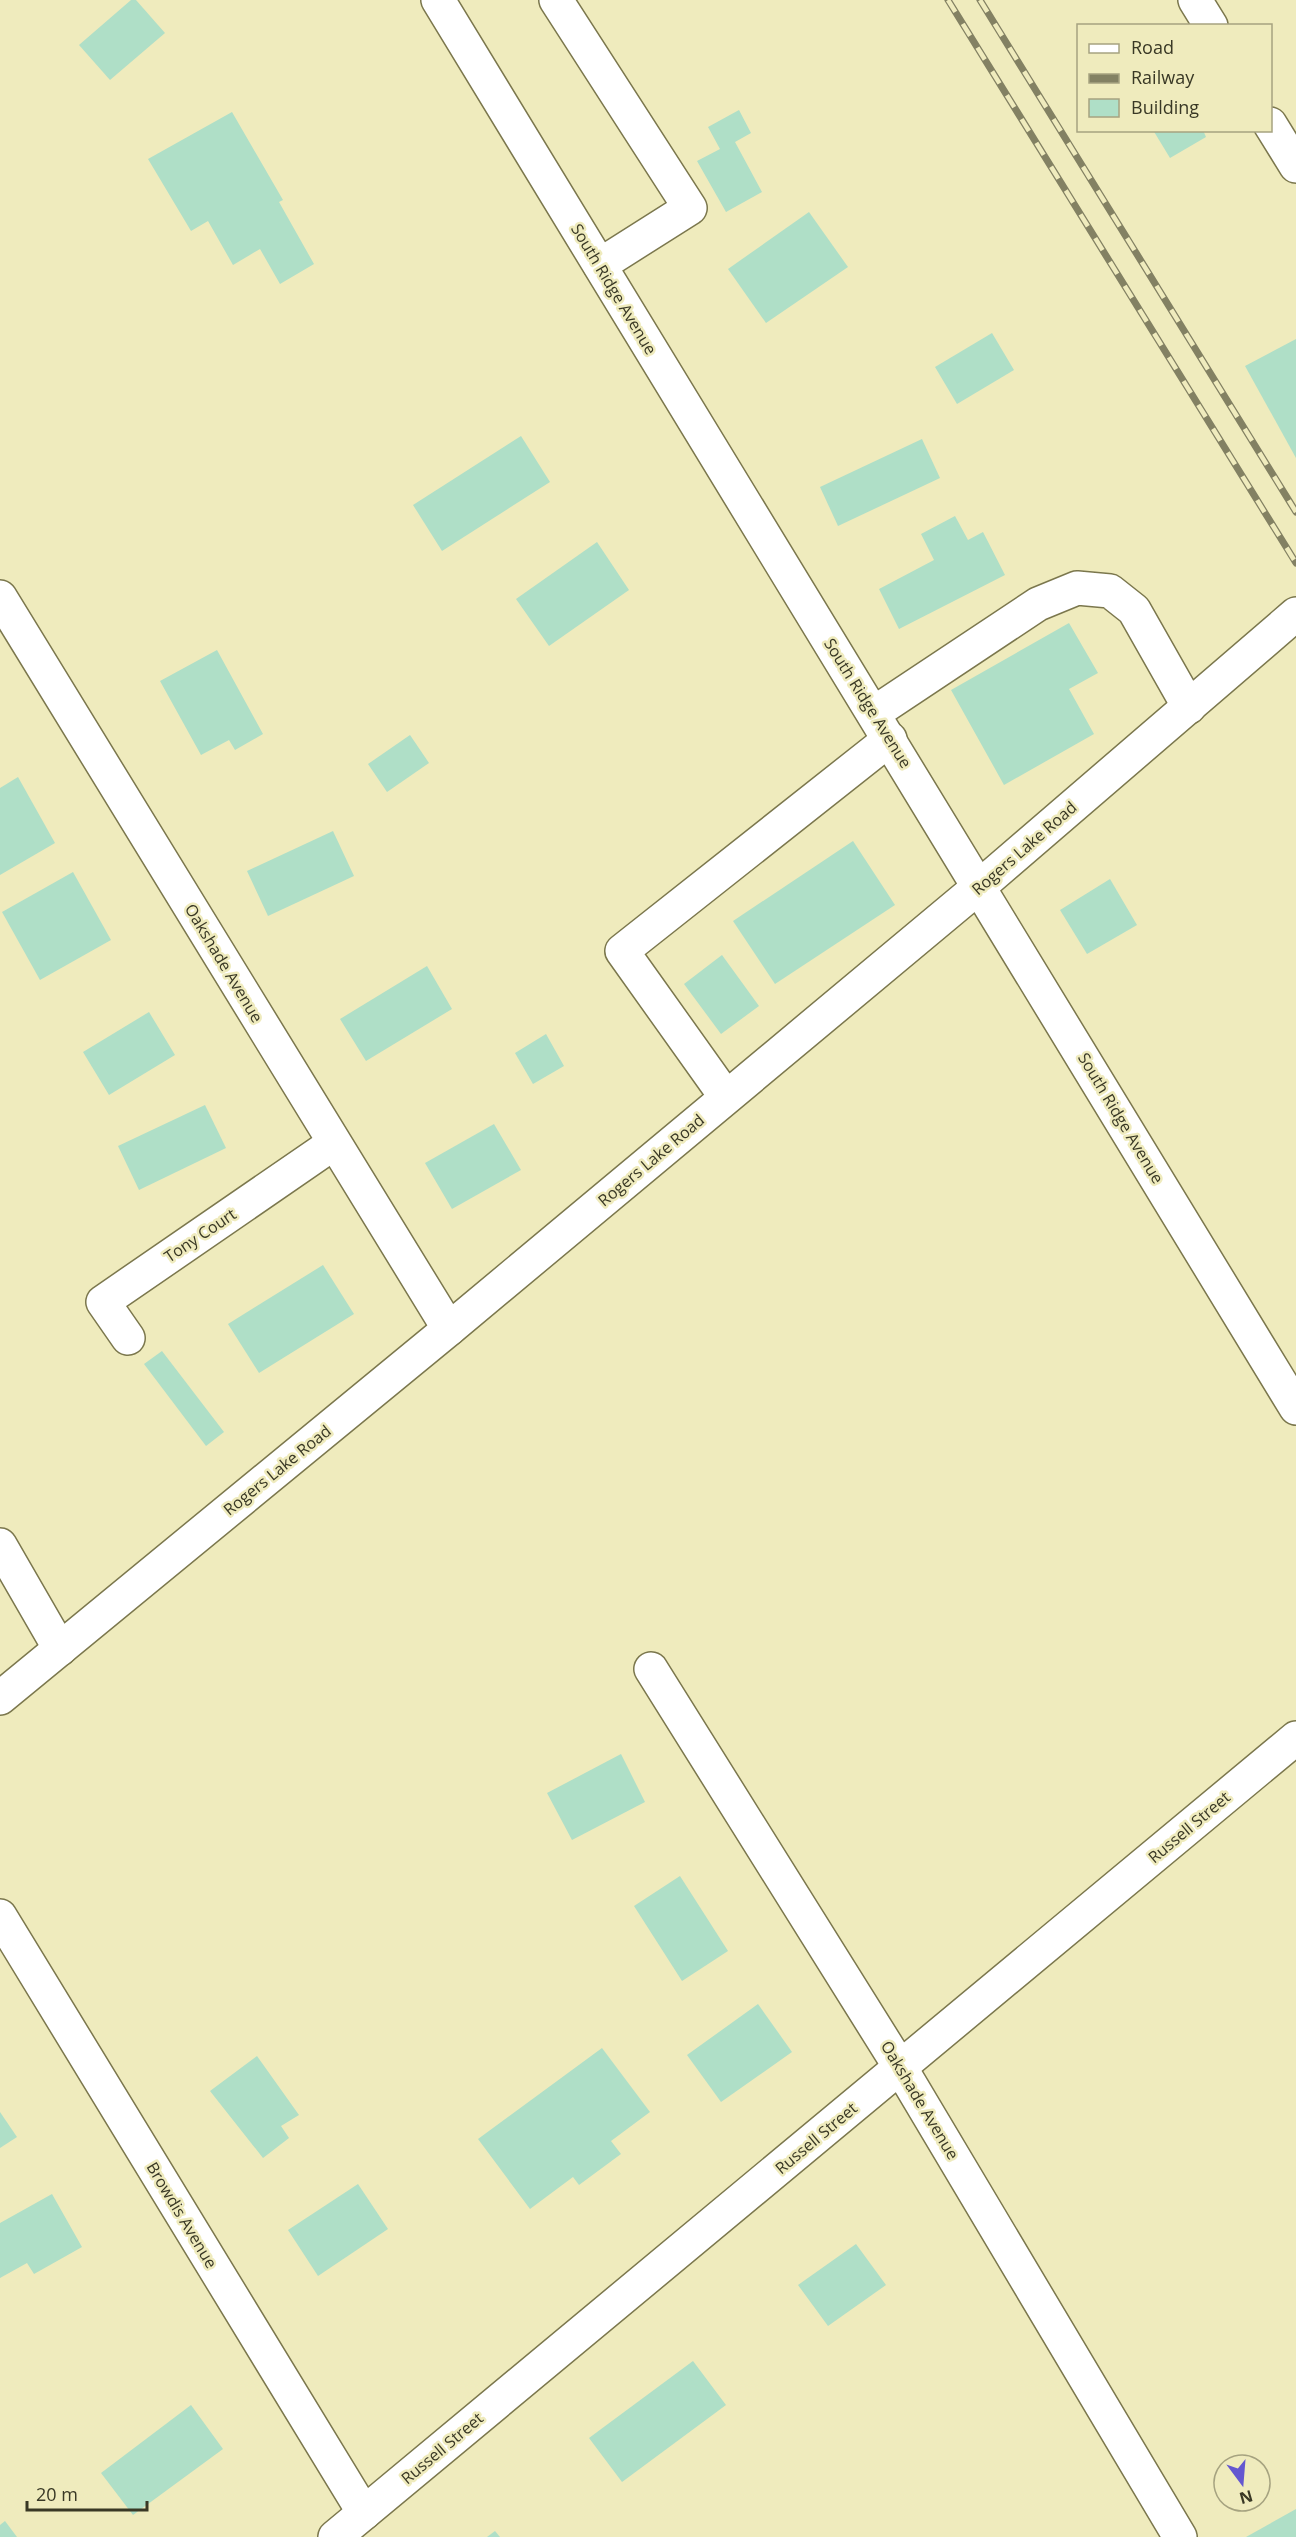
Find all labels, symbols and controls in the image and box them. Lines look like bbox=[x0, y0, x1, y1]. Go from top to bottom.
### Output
legend bbox=[1077, 24, 1272, 132]
text: Road bbox=[1131, 35, 1174, 59]
text: Railway bbox=[1131, 65, 1195, 89]
text: Building bbox=[1131, 95, 1199, 119]
street label: South Ridge Avenue bbox=[566, 219, 662, 359]
street label: South Ridge Avenue bbox=[819, 634, 917, 772]
street label: Rogers Lake Road bbox=[967, 796, 1081, 900]
street label: Oakshade Avenue bbox=[180, 900, 268, 1026]
street label: South Ridge Avenue bbox=[1073, 1048, 1169, 1188]
street label: Rogers Lake Road bbox=[593, 1109, 709, 1211]
street label: Tony Court bbox=[160, 1203, 240, 1267]
street label: Rogers Lake Road bbox=[219, 1420, 335, 1520]
street label: Russell Street bbox=[1143, 1786, 1235, 1868]
street label: Oakshade Avenue bbox=[876, 2037, 964, 2163]
street label: Russell Street bbox=[770, 2097, 862, 2179]
street label: Browdis Avenue bbox=[142, 2158, 222, 2272]
street label: Russell Street bbox=[396, 2407, 488, 2489]
north arrow bbox=[1212, 2453, 1272, 2513]
scale bar bbox=[27, 2474, 147, 2512]
text: 20 m bbox=[36, 2482, 78, 2506]
text: N bbox=[1237, 2485, 1255, 2510]

